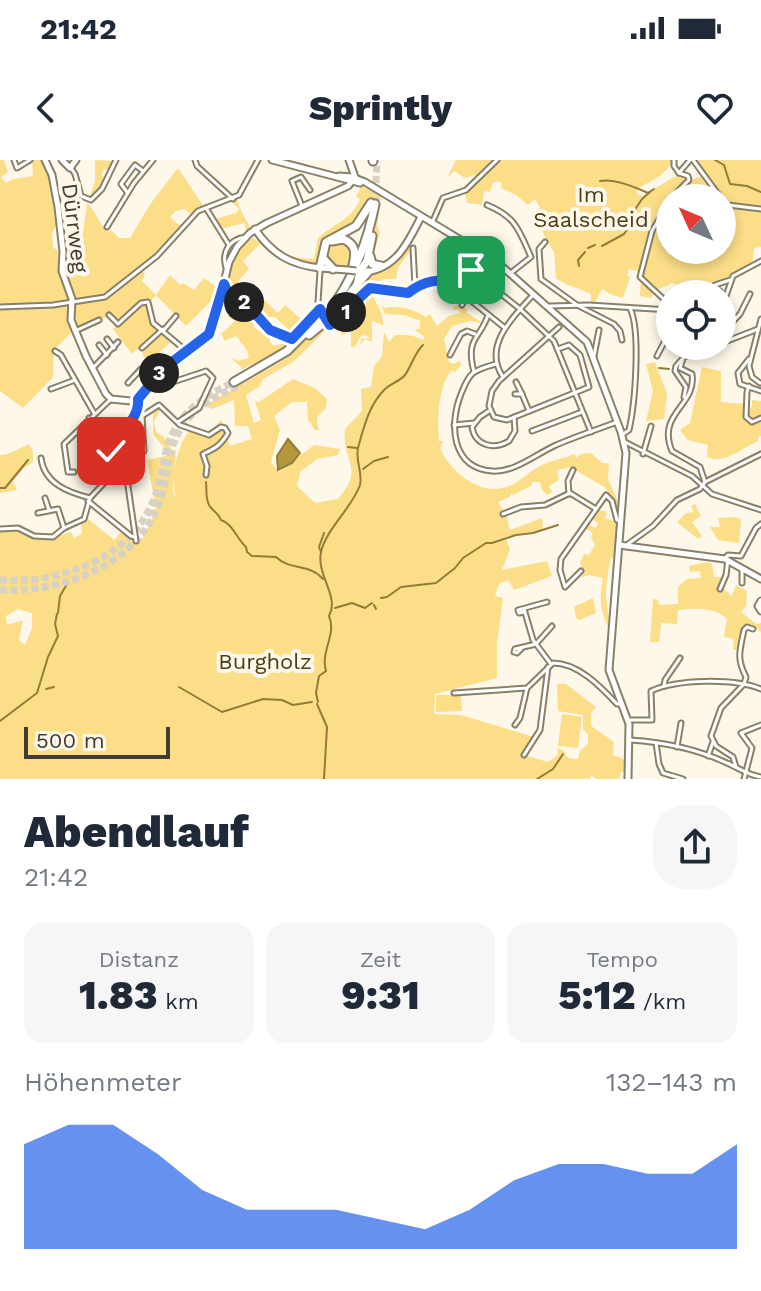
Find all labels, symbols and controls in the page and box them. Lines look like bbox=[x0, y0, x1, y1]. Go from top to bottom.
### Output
text: 21:42 bbox=[40, 11, 117, 46]
icon: back bbox=[24, 86, 68, 130]
icon: heart bbox=[693, 86, 737, 130]
text: Sprintly bbox=[309, 87, 452, 129]
street label: Dürrweg bbox=[57, 182, 93, 274]
park label: Im Saalscheid bbox=[533, 182, 649, 232]
north arrow bbox=[656, 184, 736, 264]
map controls bbox=[656, 184, 736, 360]
pin bbox=[437, 236, 505, 304]
icon: arrive bbox=[449, 248, 493, 292]
button: locate bbox=[656, 280, 736, 360]
pin: 2 bbox=[224, 282, 264, 322]
text: 2 bbox=[237, 289, 251, 314]
pin: 1 bbox=[326, 292, 366, 332]
text: 1 bbox=[341, 299, 351, 324]
pin: 3 bbox=[139, 353, 179, 393]
text: 3 bbox=[152, 360, 166, 385]
pin bbox=[77, 417, 145, 485]
icon: check bbox=[89, 429, 133, 473]
park label: Burgholz bbox=[218, 649, 312, 674]
scale bar bbox=[24, 723, 170, 759]
text: 500 m bbox=[36, 728, 105, 753]
button: share bbox=[653, 805, 737, 889]
text: Abendlauf bbox=[24, 806, 249, 858]
text: 21:42 bbox=[24, 862, 88, 892]
text: Distanz bbox=[99, 947, 179, 972]
text: Zeit bbox=[360, 947, 401, 972]
text: Tempo bbox=[586, 947, 658, 972]
text: 1.83 bbox=[79, 972, 158, 1019]
text: 9:31 bbox=[341, 972, 420, 1019]
text: 5:12 bbox=[558, 972, 636, 1019]
text: km bbox=[158, 989, 199, 1014]
text: /km bbox=[636, 989, 686, 1014]
text: Höhenmeter bbox=[24, 1067, 182, 1097]
text: 132–143 m bbox=[606, 1067, 737, 1097]

